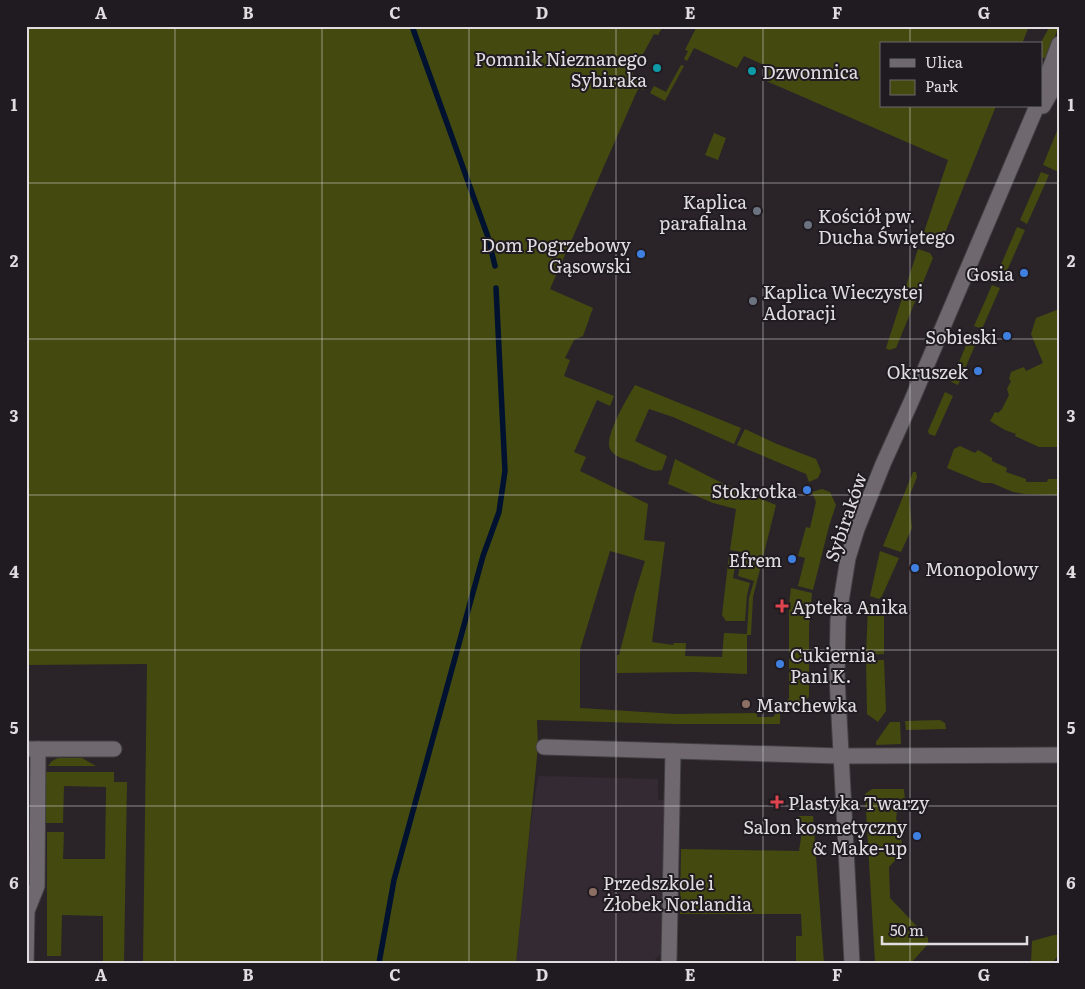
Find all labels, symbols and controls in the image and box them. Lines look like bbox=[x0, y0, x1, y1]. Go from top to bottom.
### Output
text: A bbox=[95, 0, 107, 24]
text: B bbox=[242, 0, 254, 24]
text: C bbox=[389, 0, 401, 24]
text: D bbox=[536, 0, 548, 24]
text: E bbox=[685, 0, 696, 24]
text: F bbox=[832, 0, 842, 24]
text: G bbox=[978, 0, 990, 24]
legend bbox=[880, 42, 1042, 108]
place label: Pomnik Nieznanego Sybiraka bbox=[475, 45, 647, 93]
text: Ulica bbox=[925, 50, 964, 73]
place label: Dzwonnica bbox=[762, 58, 859, 85]
marker: Pomnik Nieznanego Sybiraka bbox=[651, 62, 663, 74]
marker: Dzwonnica bbox=[746, 65, 758, 77]
text: Park bbox=[925, 74, 959, 97]
text: 1 bbox=[11, 92, 18, 116]
text: 1 bbox=[1068, 92, 1075, 116]
place label: Kaplica parafialna bbox=[659, 188, 747, 236]
place label: Kościół pw. Ducha Świętego bbox=[818, 202, 955, 250]
marker: Kaplica parafialna bbox=[751, 205, 763, 217]
marker: Kościół pw. Ducha Świętego bbox=[802, 219, 814, 231]
place label: Dom Pogrzebowy Gąsowski bbox=[481, 231, 632, 279]
text: 2 bbox=[10, 248, 19, 272]
marker: Dom Pogrzebowy Gąsowski bbox=[635, 248, 647, 260]
text: 2 bbox=[1067, 248, 1076, 272]
place label: Gosia bbox=[966, 260, 1014, 287]
marker: Gosia bbox=[1018, 267, 1030, 279]
place label: Kaplica Wieczystej Adoracji bbox=[763, 278, 923, 326]
marker: Kaplica Wieczystej Adoracji bbox=[747, 295, 759, 307]
place label: Sobieski bbox=[925, 323, 997, 350]
marker: Sobieski bbox=[1001, 330, 1013, 342]
place label: Okruszek bbox=[887, 358, 969, 385]
marker: Okruszek bbox=[972, 365, 984, 377]
text: 3 bbox=[10, 403, 19, 427]
text: 3 bbox=[1067, 403, 1076, 427]
street label: Sybiraków bbox=[817, 469, 873, 565]
place label: Stokrotka bbox=[712, 477, 797, 504]
marker: Stokrotka bbox=[801, 484, 813, 496]
place label: Efrem bbox=[729, 546, 782, 573]
marker: Efrem bbox=[786, 553, 798, 565]
place label: Monopolowy bbox=[925, 555, 1039, 582]
text: 4 bbox=[9, 559, 19, 583]
text: 4 bbox=[1066, 559, 1076, 583]
marker: Monopolowy bbox=[909, 562, 921, 574]
place label: Apteka Anika bbox=[792, 593, 908, 620]
marker: Apteka Anika bbox=[776, 600, 788, 612]
place label: Cukiernia Pani K. bbox=[790, 641, 876, 689]
marker: Cukiernia Pani K. bbox=[774, 658, 786, 670]
place label: Marchewka bbox=[756, 691, 857, 718]
marker: Marchewka bbox=[740, 698, 752, 710]
text: 5 bbox=[10, 715, 19, 739]
text: 5 bbox=[1067, 715, 1076, 739]
place label: Plastyka Twarzy bbox=[788, 789, 930, 816]
marker: Plastyka Twarzy bbox=[770, 795, 784, 809]
place label: Salon kosmetyczny & Make-up bbox=[743, 813, 908, 861]
marker: Salon kosmetyczny & Make-up bbox=[911, 830, 923, 842]
place label: Przedszkole i Żłobek Norlandia bbox=[603, 869, 752, 917]
text: 6 bbox=[9, 870, 19, 894]
text: 6 bbox=[1066, 870, 1076, 894]
marker: Przedszkole i Żłobek Norlandia bbox=[587, 886, 599, 898]
scale bar bbox=[882, 914, 1028, 946]
text: 50 m bbox=[890, 918, 924, 941]
text: A bbox=[95, 962, 107, 986]
text: B bbox=[242, 962, 254, 986]
text: C bbox=[389, 962, 401, 986]
text: D bbox=[536, 962, 548, 986]
text: E bbox=[685, 962, 696, 986]
text: F bbox=[832, 962, 842, 986]
text: G bbox=[978, 962, 990, 986]

